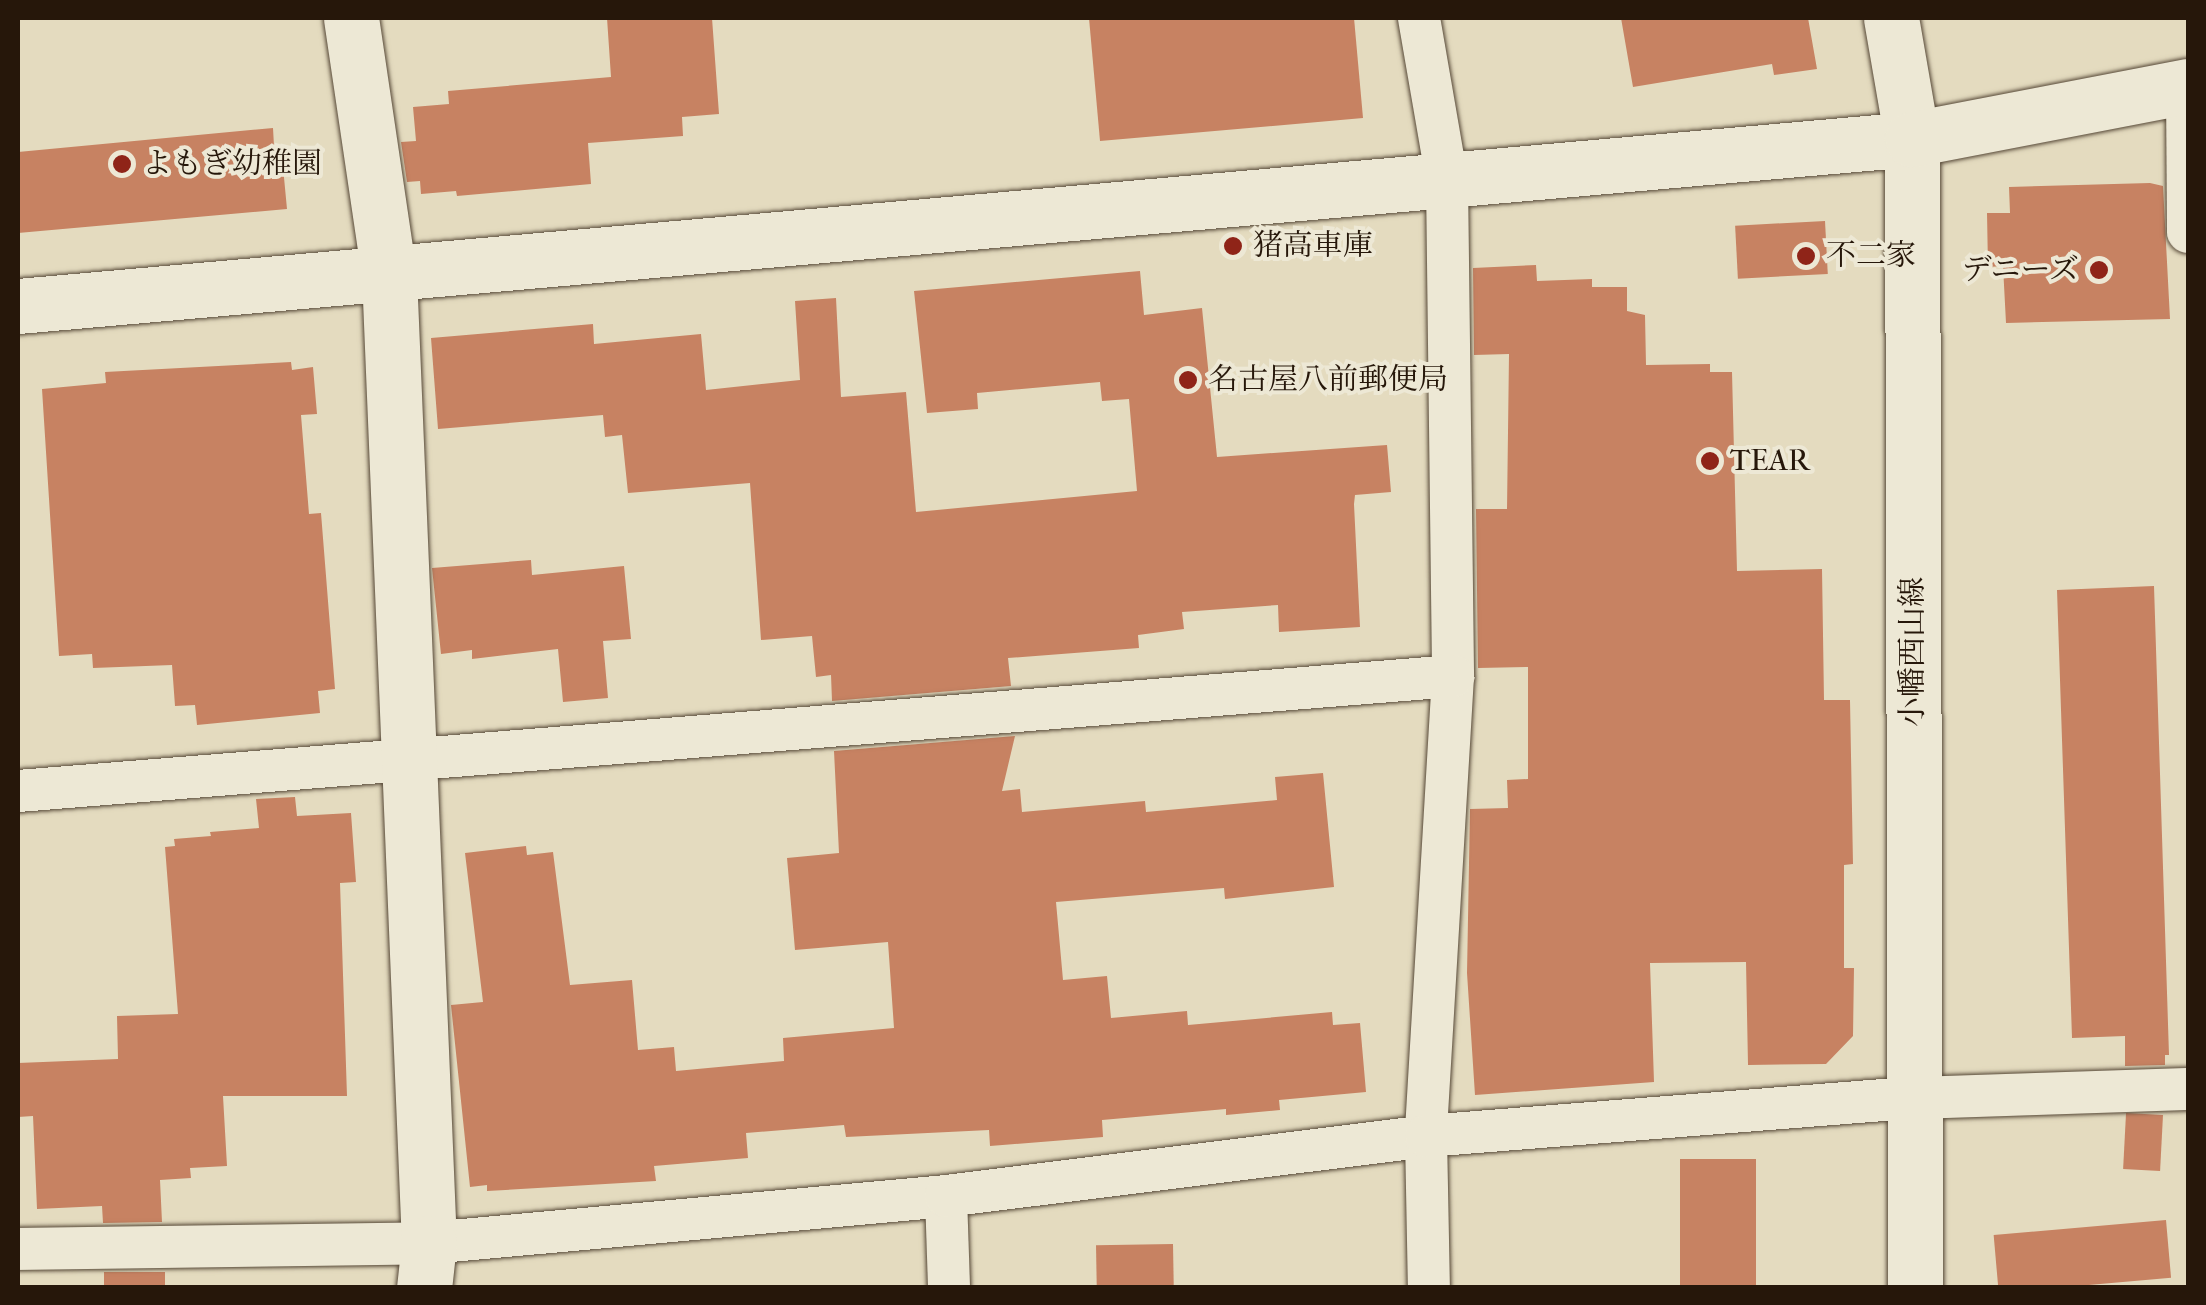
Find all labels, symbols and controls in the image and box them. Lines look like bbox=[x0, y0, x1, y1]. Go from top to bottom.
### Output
place label: よもぎ幼稚園 bbox=[142, 146, 322, 182]
marker: よもぎ幼稚園 bbox=[111, 153, 133, 175]
place label: 猪高車庫 bbox=[1253, 228, 1373, 264]
marker: 猪高車庫 bbox=[1222, 235, 1244, 257]
place label: 不二家 bbox=[1826, 238, 1916, 274]
marker: 不二家 bbox=[1795, 245, 1817, 267]
place label: デニーズ bbox=[1959, 252, 2079, 288]
marker: デニーズ bbox=[2088, 259, 2110, 281]
place label: 名古屋八前郵便局 bbox=[1208, 362, 1448, 398]
marker: 名古屋八前郵便局 bbox=[1177, 369, 1199, 391]
place label: TEAR bbox=[1730, 443, 1810, 479]
marker: TEAR bbox=[1699, 450, 1721, 472]
street label: 小幡西山線 bbox=[1895, 577, 1931, 727]

